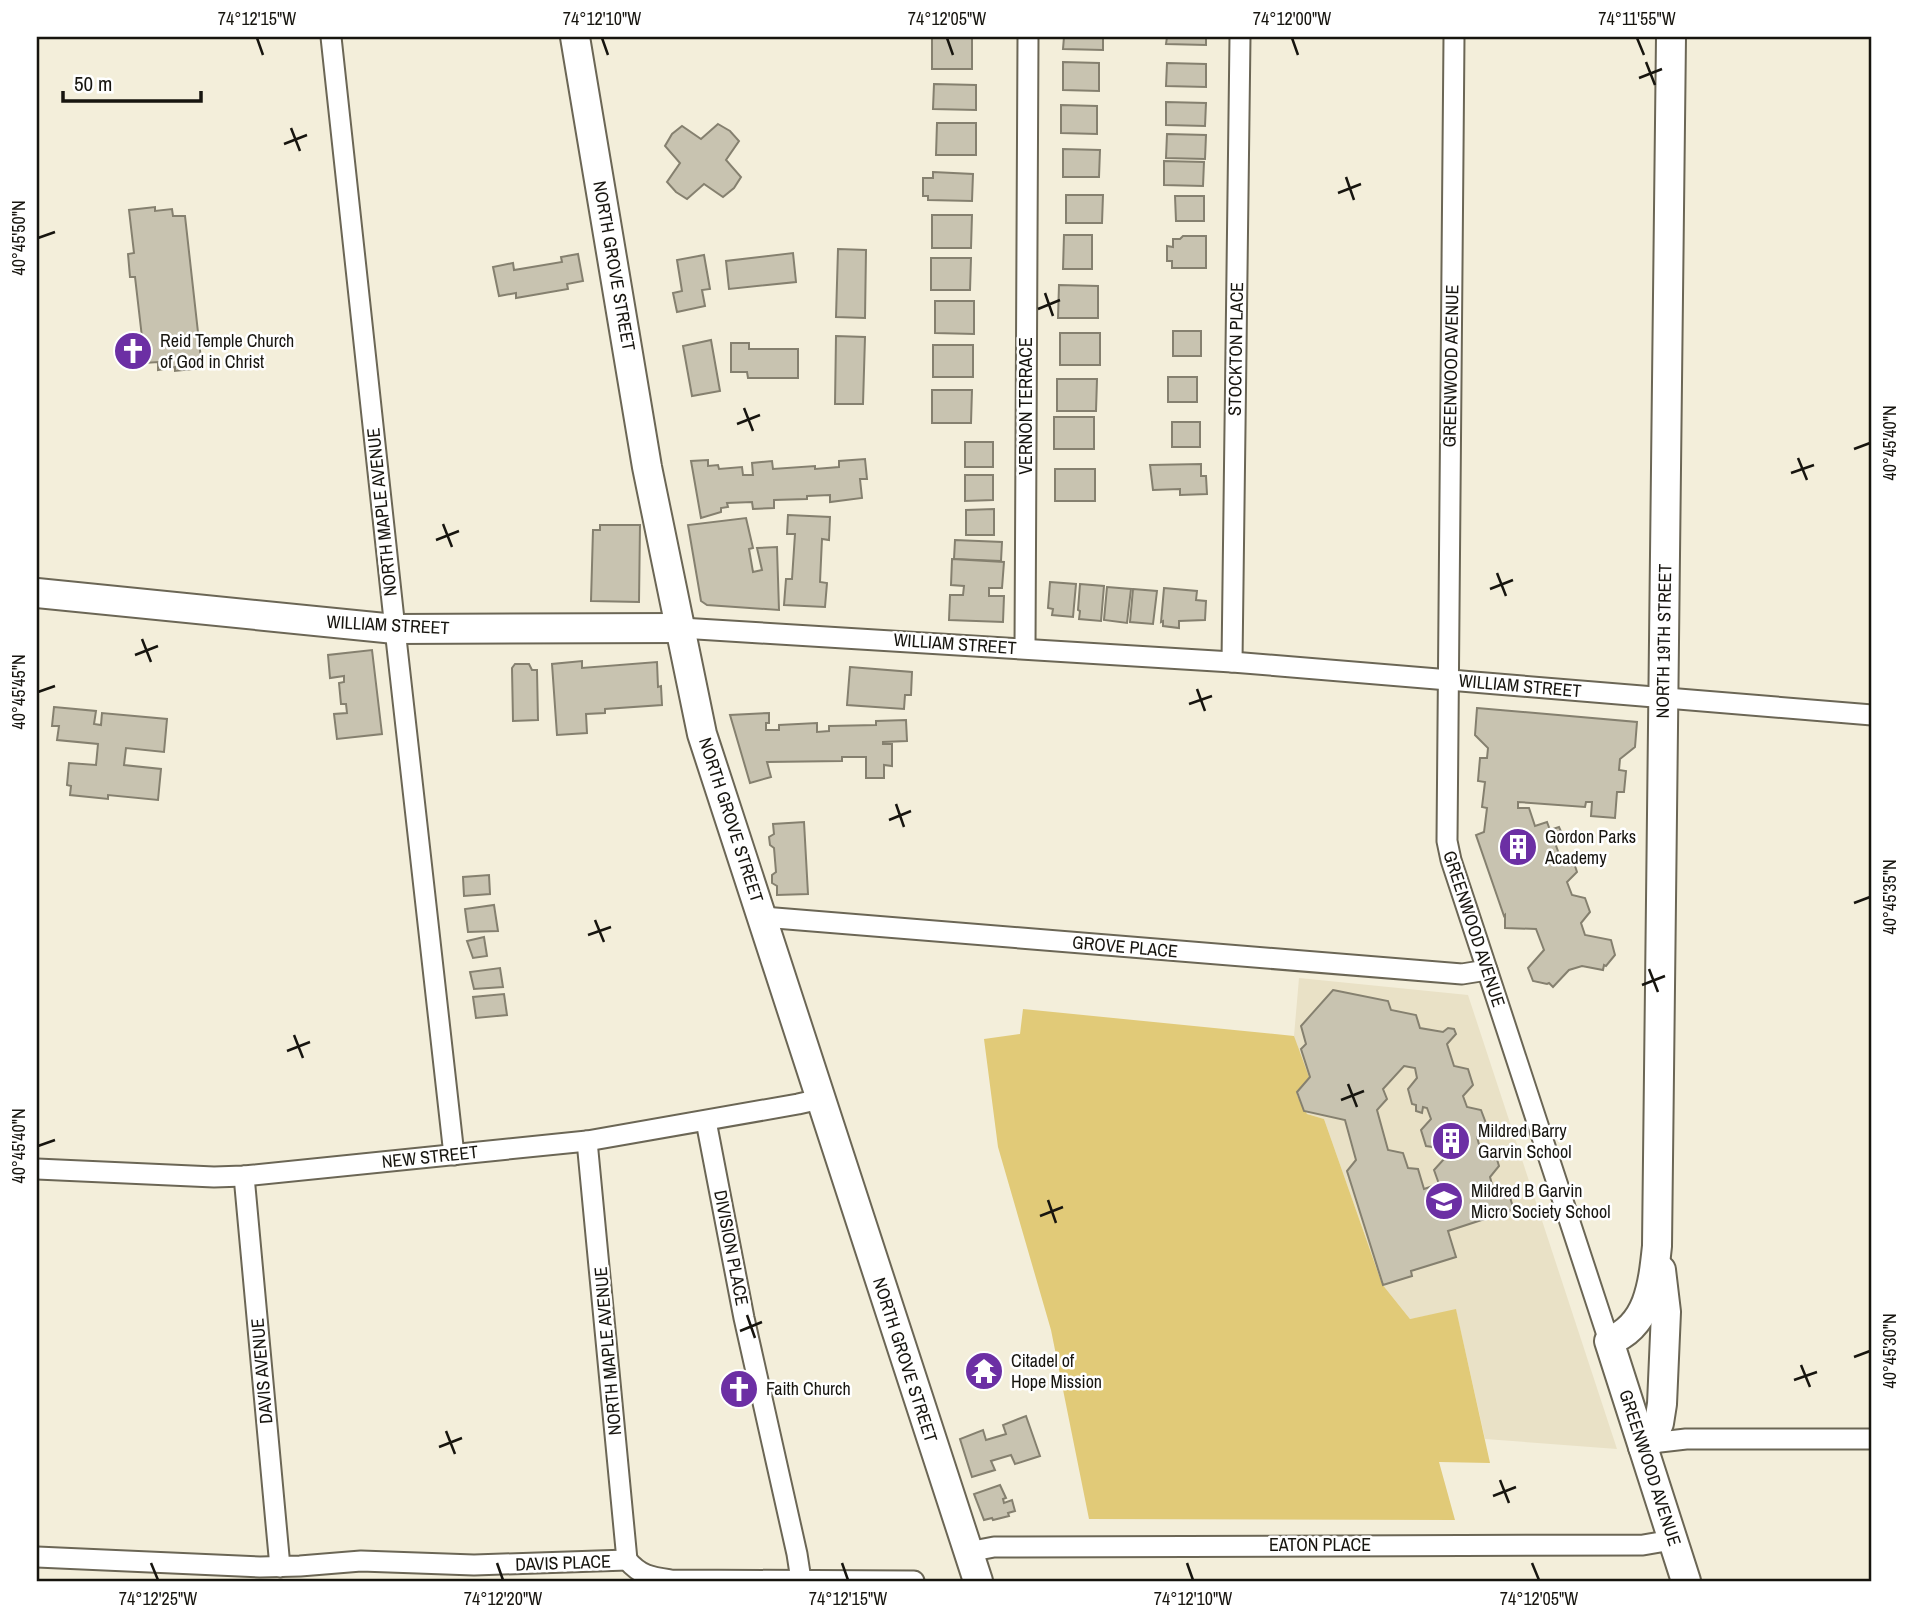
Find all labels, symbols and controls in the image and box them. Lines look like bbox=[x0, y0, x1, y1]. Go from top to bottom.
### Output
text: 74°12'15"W bbox=[218, 6, 296, 31]
text: 74°12'10"W bbox=[563, 6, 641, 31]
text: 74°12'05"W bbox=[908, 6, 986, 31]
text: 74°12'00"W bbox=[1253, 6, 1331, 31]
text: 74°11'55"W bbox=[1598, 6, 1676, 31]
scale bar bbox=[63, 60, 201, 104]
text: 50 m bbox=[74, 69, 112, 98]
street label: NORTH GROVE STREET bbox=[587, 179, 642, 353]
text: 40°45'50"N bbox=[6, 200, 31, 276]
street label: STOCKTON PLACE bbox=[1222, 282, 1249, 416]
street label: GREENWOOD AVENUE bbox=[1437, 284, 1464, 448]
place label: Reid Temple Church of God in Christ bbox=[160, 328, 294, 374]
church icon: Reid Temple Church of God in Christ bbox=[112, 330, 154, 372]
street label: VERNON TERRACE bbox=[1013, 337, 1038, 475]
text: 40°45'40"N bbox=[1877, 405, 1902, 481]
street label: NORTH MAPLE AVENUE bbox=[360, 427, 403, 598]
street label: NORTH 19TH STREET bbox=[1650, 563, 1677, 719]
street label: WILLIAM STREET bbox=[326, 609, 450, 640]
street label: WILLIAM STREET bbox=[893, 627, 1017, 660]
text: 40°45'45"N bbox=[6, 654, 31, 730]
street label: WILLIAM STREET bbox=[1458, 668, 1582, 703]
street label: NORTH GROVE STREET bbox=[693, 734, 770, 905]
place label: Gordon Parks Academy bbox=[1544, 824, 1636, 870]
building icon: Gordon Parks Academy bbox=[1497, 826, 1539, 868]
street label: GREENWOOD AVENUE bbox=[1437, 847, 1512, 1010]
text: 40°45'35"N bbox=[1877, 859, 1902, 935]
street label: GROVE PLACE bbox=[1071, 929, 1179, 964]
text: 40°45'40"N bbox=[6, 1108, 31, 1184]
place label: Mildred Barry Garvin School bbox=[1478, 1118, 1572, 1164]
building icon: Mildred Barry Garvin School bbox=[1430, 1120, 1472, 1162]
street label: NEW STREET bbox=[381, 1139, 479, 1174]
place label: Mildred B Garvin Micro Society School bbox=[1471, 1178, 1610, 1224]
school or university icon: Mildred B Garvin Micro Society School bbox=[1423, 1180, 1465, 1222]
street label: DIVISION PLACE bbox=[708, 1188, 755, 1308]
street label: NORTH MAPLE AVENUE bbox=[588, 1266, 627, 1436]
street label: NORTH GROVE STREET bbox=[867, 1274, 944, 1445]
text: 40°45'30"N bbox=[1877, 1313, 1902, 1389]
street label: DAVIS AVENUE bbox=[244, 1317, 279, 1425]
place label: Citadel of Hope Mission bbox=[1011, 1348, 1102, 1394]
temple icon: Citadel of Hope Mission bbox=[963, 1350, 1005, 1392]
church icon: Faith Church bbox=[718, 1368, 760, 1410]
place label: Faith Church bbox=[766, 1376, 851, 1401]
street label: GREENWOOD AVENUE bbox=[1613, 1386, 1688, 1549]
street label: EATON PLACE bbox=[1269, 1532, 1371, 1557]
street label: DAVIS PLACE bbox=[515, 1548, 611, 1577]
text: 74°12'25"W bbox=[119, 1586, 197, 1611]
text: 74°12'20"W bbox=[464, 1586, 542, 1611]
text: 74°12'15"W bbox=[809, 1586, 887, 1611]
text: 74°12'10"W bbox=[1154, 1586, 1232, 1611]
text: 74°12'05"W bbox=[1500, 1586, 1578, 1611]

